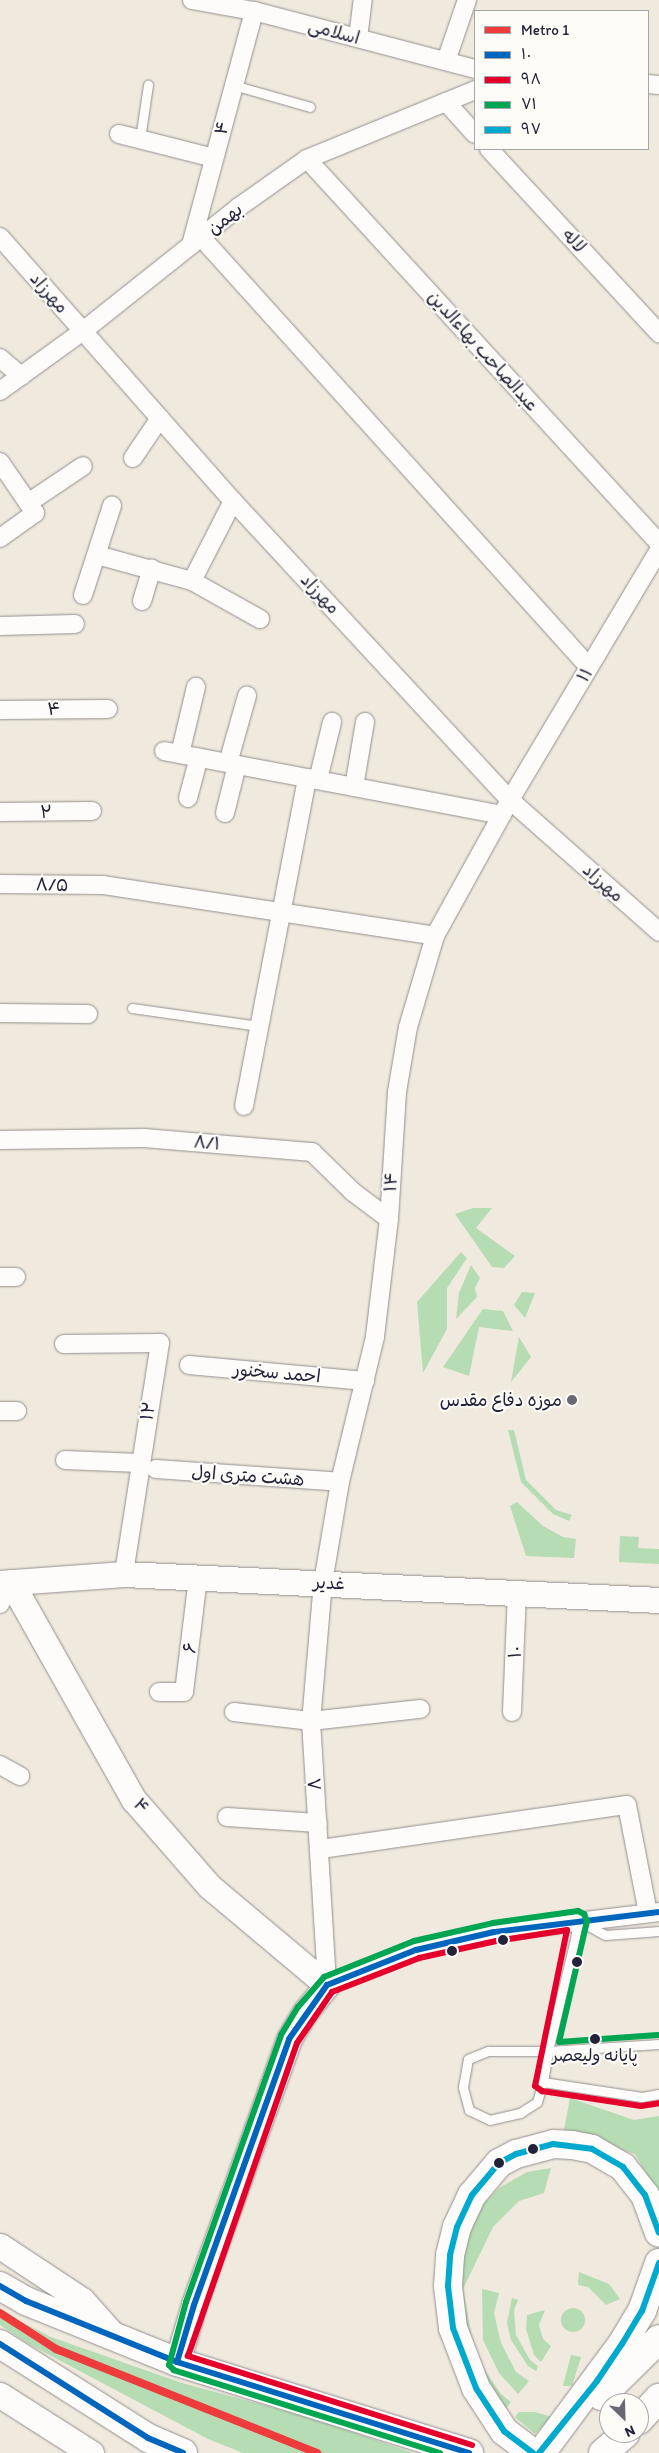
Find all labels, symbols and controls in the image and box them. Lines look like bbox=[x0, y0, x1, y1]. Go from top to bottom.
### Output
legend bbox=[474, 10, 649, 150]
street label: اسلامی bbox=[306, 15, 362, 49]
text: Metro 1 bbox=[521, 21, 569, 39]
text: ۱۰ bbox=[521, 45, 531, 63]
text: ۹۸ bbox=[521, 70, 541, 88]
text: ۷۱ bbox=[521, 95, 537, 113]
street label: ۴ bbox=[210, 119, 234, 137]
text: ۹۷ bbox=[521, 120, 541, 138]
street label: بهمن bbox=[203, 199, 247, 239]
street label: لاله bbox=[557, 224, 591, 258]
street label: مهرزاد bbox=[25, 268, 73, 318]
street label: عبدالصاحب بهاءالدین bbox=[423, 286, 543, 416]
street label: مهرزاد bbox=[296, 569, 344, 619]
street label: ۱۱ bbox=[572, 664, 598, 686]
street label: ۴ bbox=[47, 698, 61, 720]
street label: ۲ bbox=[40, 801, 52, 823]
street label: مهرزاد bbox=[578, 859, 628, 907]
street label: ۸/۵ bbox=[35, 874, 69, 896]
street label: ۸/۱ bbox=[193, 1131, 221, 1155]
street label: ۱۴ bbox=[380, 1171, 402, 1193]
street label: احمد سخنور bbox=[232, 1358, 322, 1388]
place label: موزه دفاع مقدس bbox=[440, 1389, 562, 1411]
marker: موزه دفاع مقدس bbox=[566, 1394, 578, 1406]
street label: ۱۲ bbox=[136, 1400, 160, 1422]
street label: هشت متری اول bbox=[191, 1461, 305, 1491]
street label: غدیر bbox=[313, 1571, 345, 1595]
street label: ۶ bbox=[179, 1641, 201, 1655]
street label: ۱۰ bbox=[504, 1645, 526, 1659]
street label: ۸ bbox=[304, 1777, 326, 1791]
street label: ۴ bbox=[128, 1794, 154, 1818]
unlabelled marker bbox=[498, 1935, 508, 1945]
unlabelled marker bbox=[447, 1946, 457, 1956]
unlabelled marker bbox=[572, 1957, 582, 1967]
marker: پایانه ولیعصر bbox=[590, 2034, 600, 2044]
place label: پایانه ولیعصر bbox=[552, 2046, 638, 2066]
unlabelled marker bbox=[528, 2144, 538, 2154]
unlabelled marker bbox=[494, 2158, 504, 2168]
north arrow bbox=[599, 2393, 649, 2443]
text: N bbox=[622, 2422, 638, 2441]

